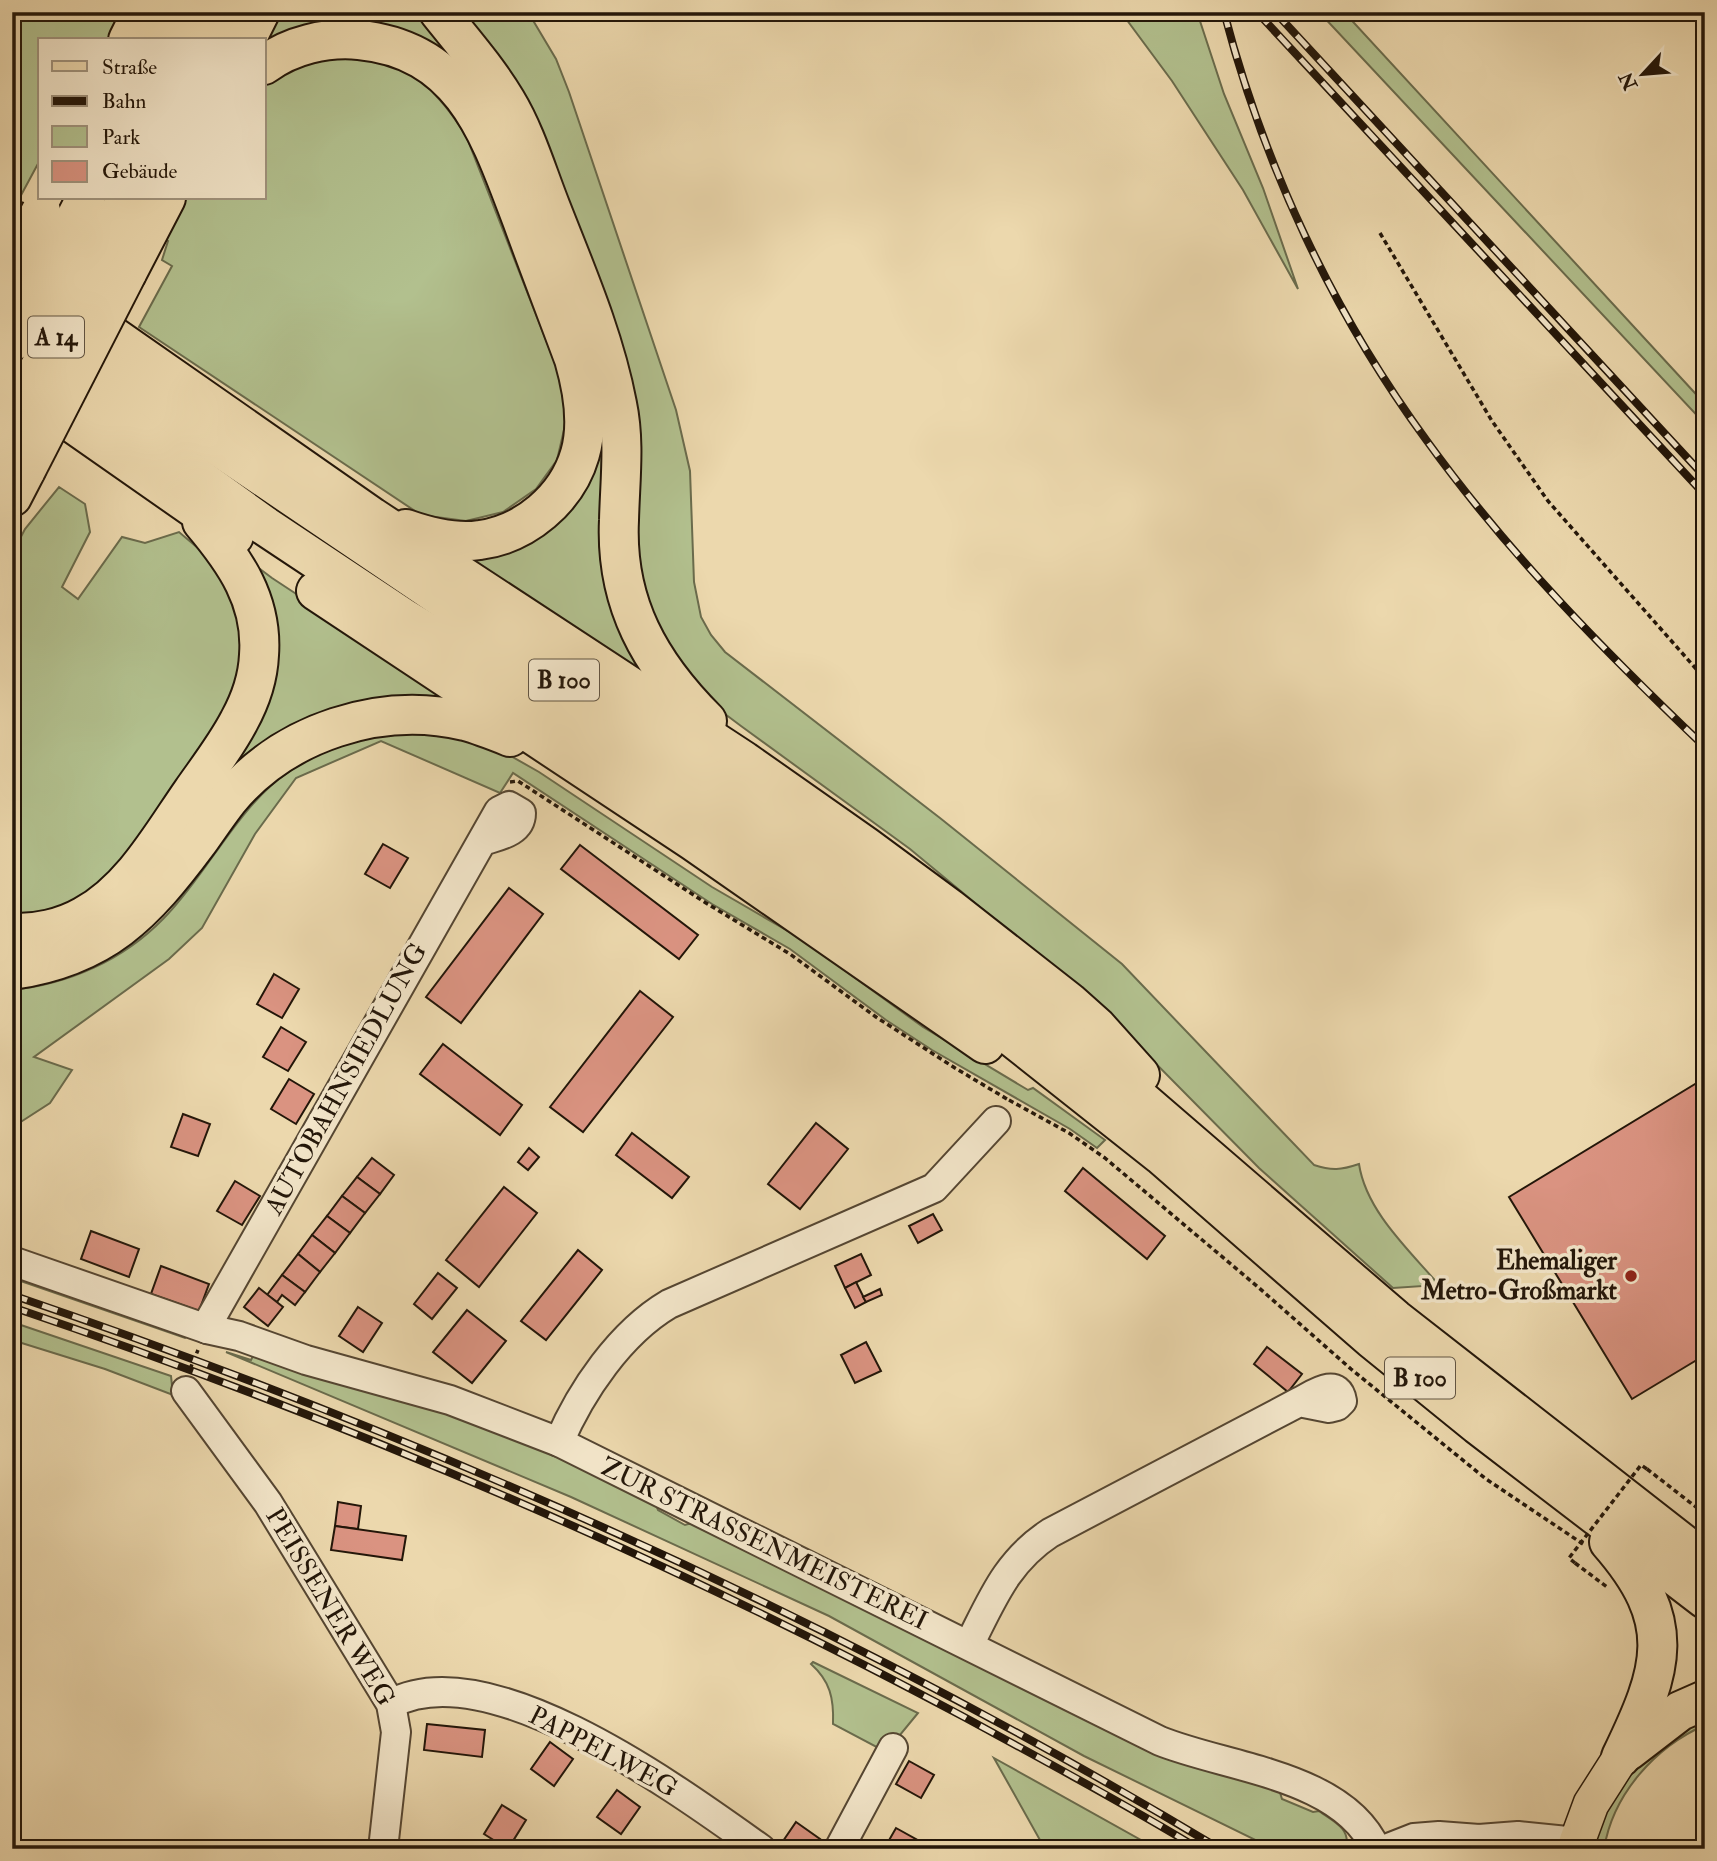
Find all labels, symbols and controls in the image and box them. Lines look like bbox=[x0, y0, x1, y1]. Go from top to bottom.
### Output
legend bbox=[38, 38, 266, 200]
north arrow bbox=[1608, 38, 1678, 108]
text: Straße bbox=[102, 54, 157, 81]
text: N bbox=[1614, 67, 1644, 95]
text: Bahn bbox=[102, 88, 146, 115]
text: Park bbox=[102, 124, 140, 151]
text: Gebäude bbox=[102, 158, 178, 185]
road number: A 14 bbox=[28, 316, 84, 358]
road number: B 100 bbox=[529, 660, 599, 700]
street label: AUTOBAHNSIEDLUNG bbox=[257, 937, 434, 1221]
place label: Ehemaliger Metro-Großmarkt bbox=[1420, 1245, 1618, 1307]
marker: Ehemaliger Metro-Großmarkt bbox=[1623, 1268, 1639, 1284]
road number: B 100 bbox=[1385, 1358, 1455, 1398]
street label: ZUR STRASSENMEISTEREI bbox=[595, 1451, 933, 1637]
street label: PEISSENER WEG bbox=[258, 1502, 402, 1712]
street label: PAPPELWEG bbox=[523, 1699, 683, 1805]

